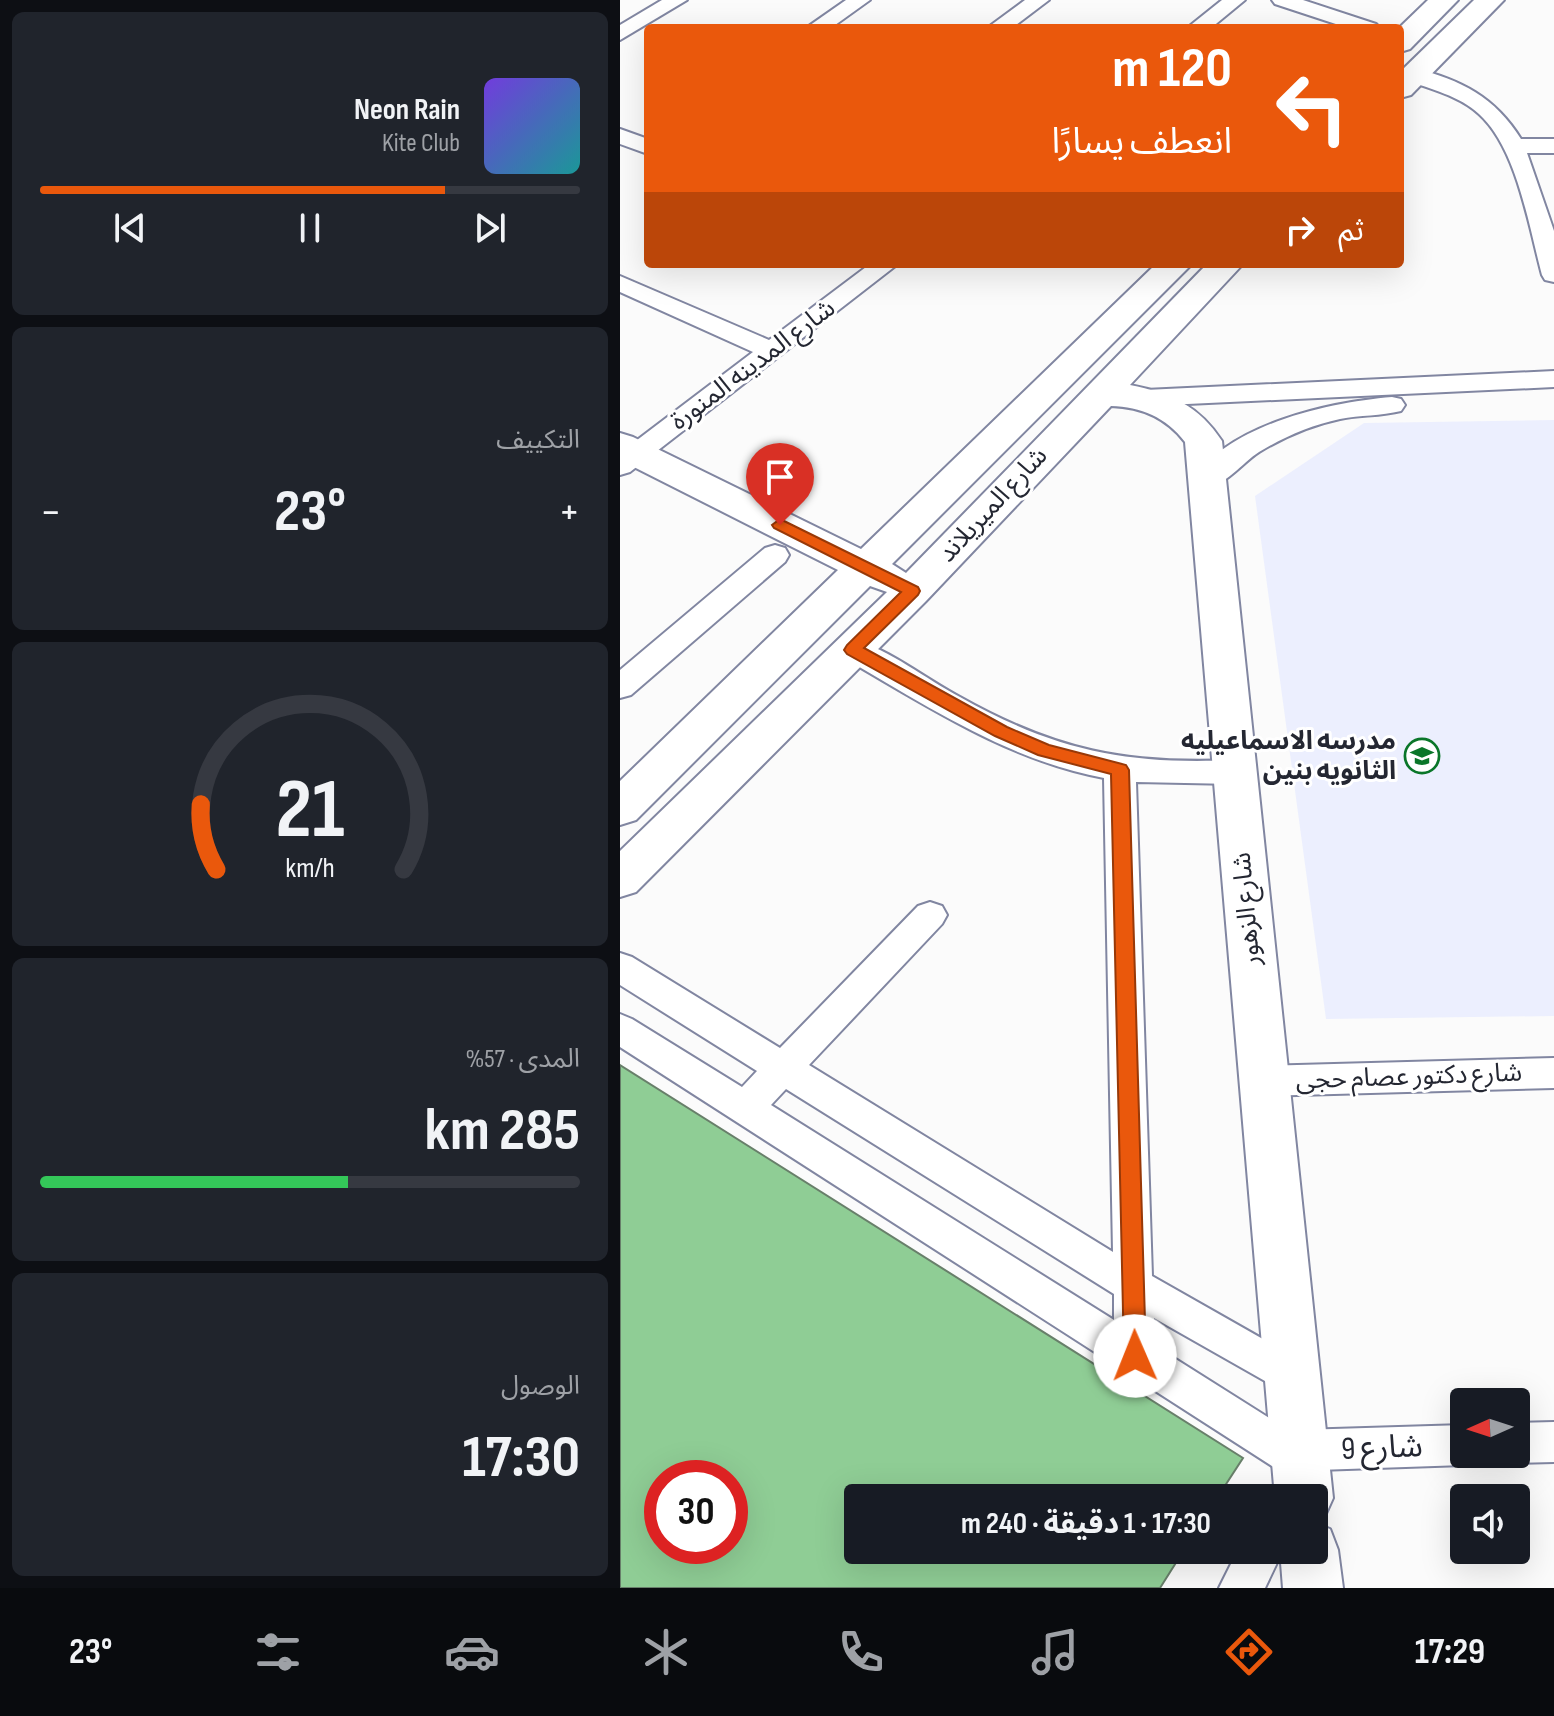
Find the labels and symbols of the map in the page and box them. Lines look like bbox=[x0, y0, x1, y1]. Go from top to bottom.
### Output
street label: شارع المدينه المنورة bbox=[664, 293, 843, 439]
street label: شارع الميريلاند bbox=[932, 441, 1056, 570]
pin bbox=[746, 443, 814, 525]
place label: مدرسه الاسماعيليه الثانويه بنين bbox=[1181, 726, 1396, 787]
school or university icon: مدرسه الاسماعيليه الثانويه بنين bbox=[1403, 737, 1441, 775]
street label: شارع الزهور bbox=[1227, 851, 1269, 968]
street label: شارع دكتور عصام حجى bbox=[1295, 1058, 1523, 1099]
position arrow bbox=[1093, 1314, 1177, 1398]
north arrow bbox=[1450, 1388, 1530, 1468]
street label: شارع 9 bbox=[1341, 1427, 1424, 1472]
speed limit sign: 30 bbox=[644, 1460, 748, 1564]

